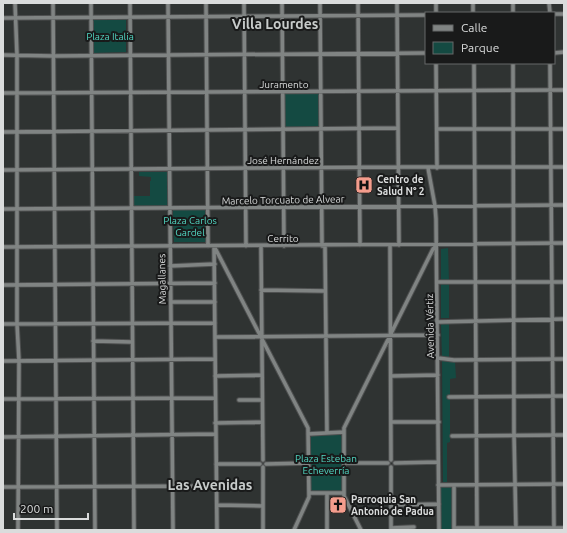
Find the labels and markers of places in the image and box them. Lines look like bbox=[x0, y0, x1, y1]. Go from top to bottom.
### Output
place label: Centro de Salud N° 2 bbox=[377, 174, 425, 197]
hospital icon: Centro de Salud N° 2 bbox=[354, 175, 374, 195]
place label: Parroquia San Antonio de Padua bbox=[351, 494, 434, 517]
church icon: Parroquia San Antonio de Padua bbox=[328, 495, 348, 515]

